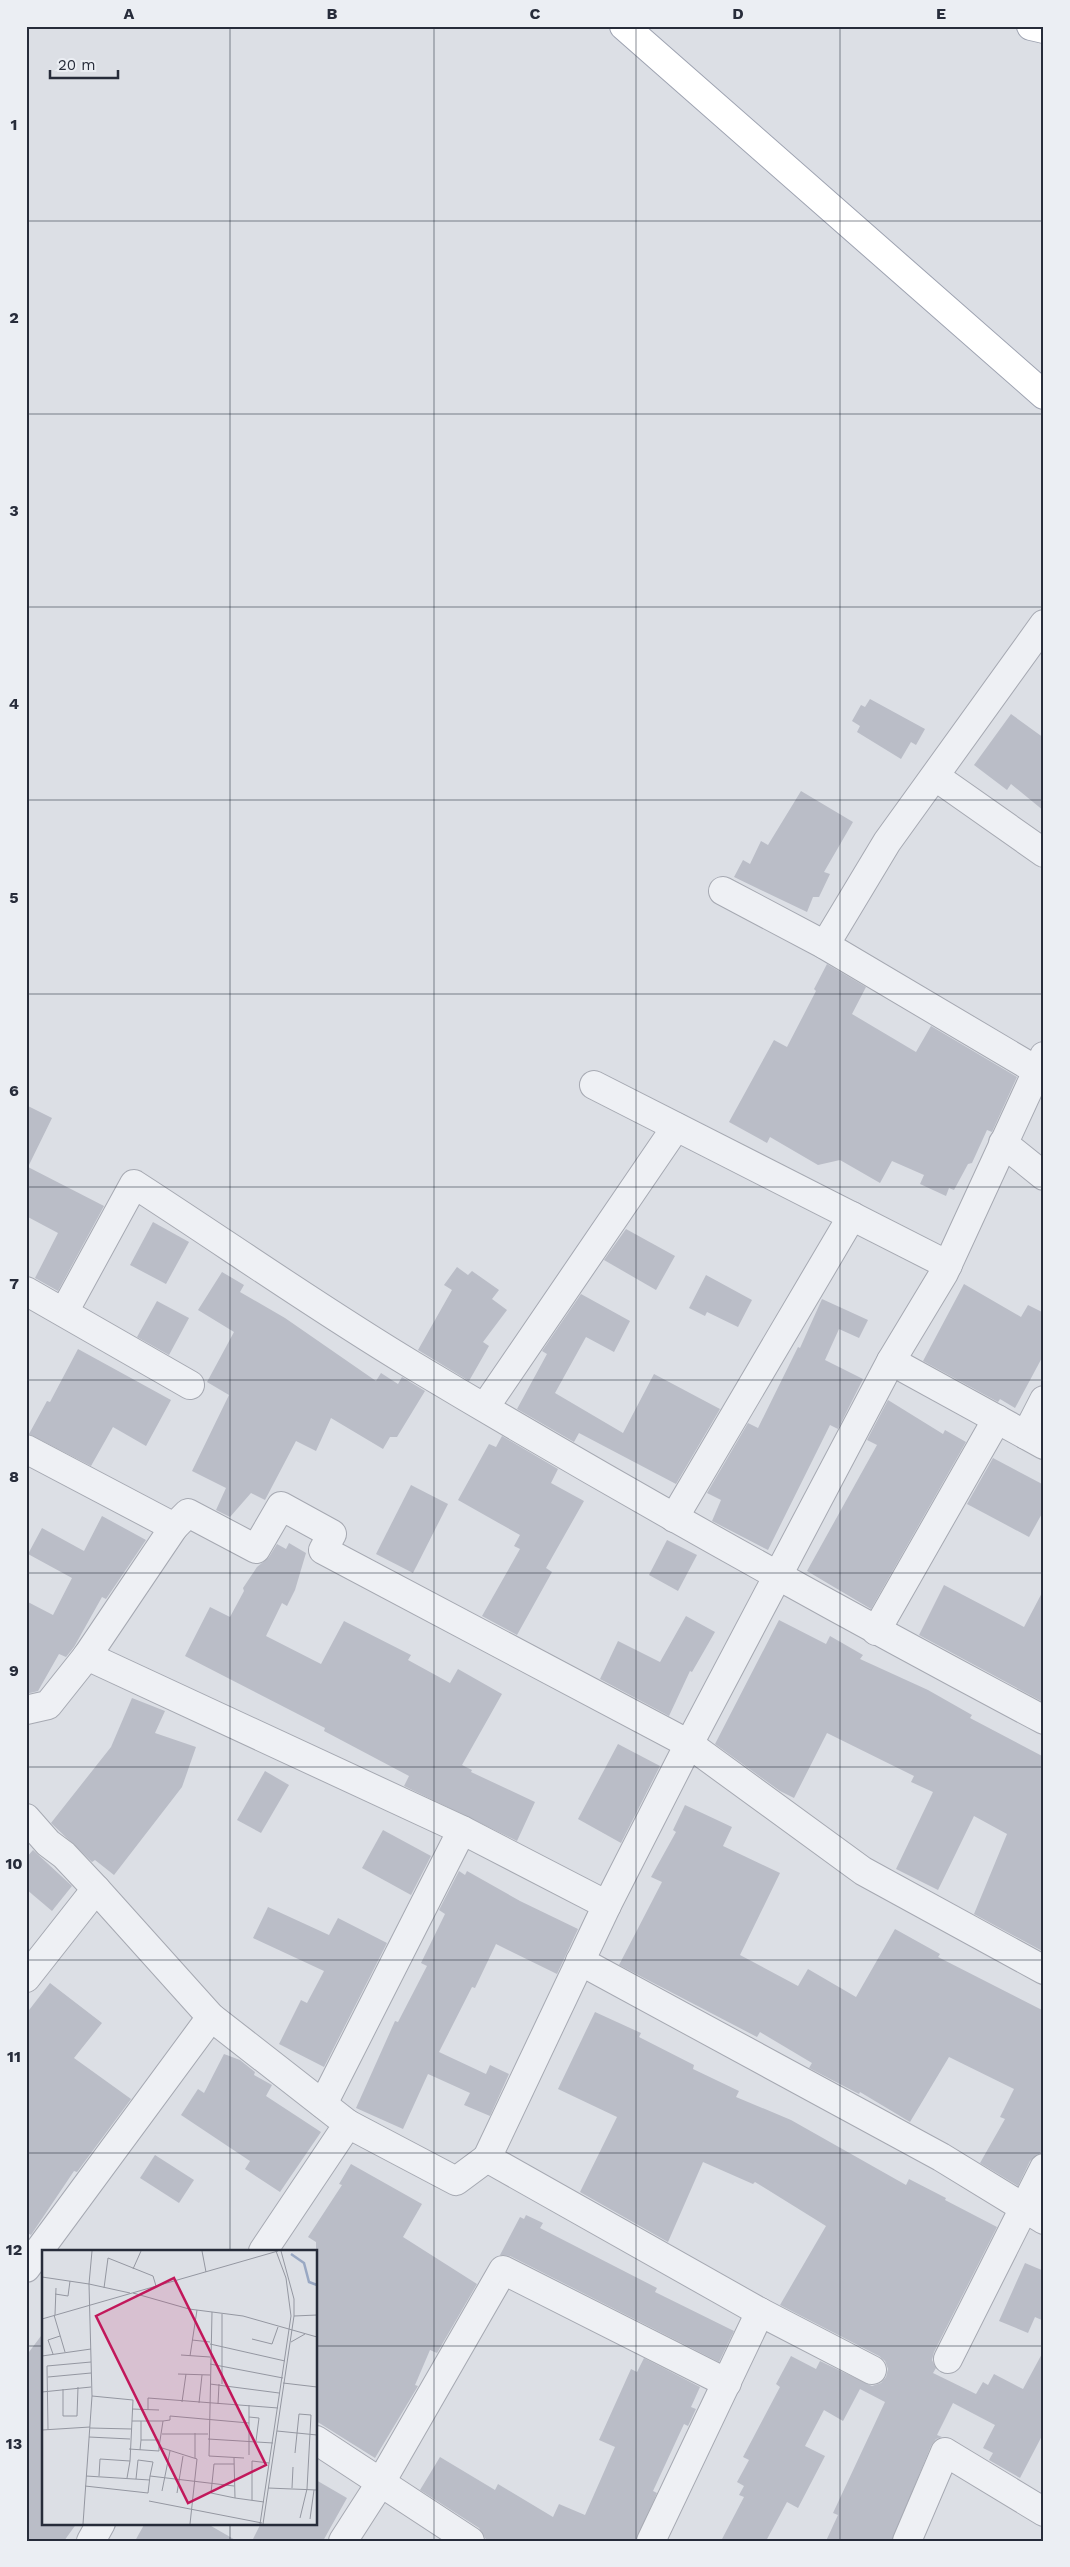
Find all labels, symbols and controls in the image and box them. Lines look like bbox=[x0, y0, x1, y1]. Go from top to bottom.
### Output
text: A bbox=[124, 4, 135, 23]
text: B bbox=[327, 4, 338, 23]
text: C bbox=[530, 4, 541, 23]
text: D bbox=[732, 4, 744, 23]
text: E bbox=[936, 4, 946, 23]
scale bar bbox=[50, 48, 118, 80]
text: 20 m bbox=[58, 56, 96, 74]
text: 1 bbox=[11, 115, 17, 134]
text: 2 bbox=[9, 308, 19, 327]
text: 3 bbox=[9, 501, 19, 520]
text: 4 bbox=[9, 694, 19, 713]
text: 5 bbox=[9, 888, 19, 907]
text: 6 bbox=[9, 1081, 19, 1100]
text: 7 bbox=[9, 1274, 19, 1293]
text: 8 bbox=[9, 1467, 19, 1486]
text: 9 bbox=[9, 1661, 19, 1680]
text: 10 bbox=[5, 1854, 23, 1873]
text: 11 bbox=[7, 2047, 21, 2066]
text: 12 bbox=[6, 2240, 22, 2259]
inset map bbox=[42, 2250, 318, 2524]
text: 13 bbox=[6, 2434, 22, 2453]

